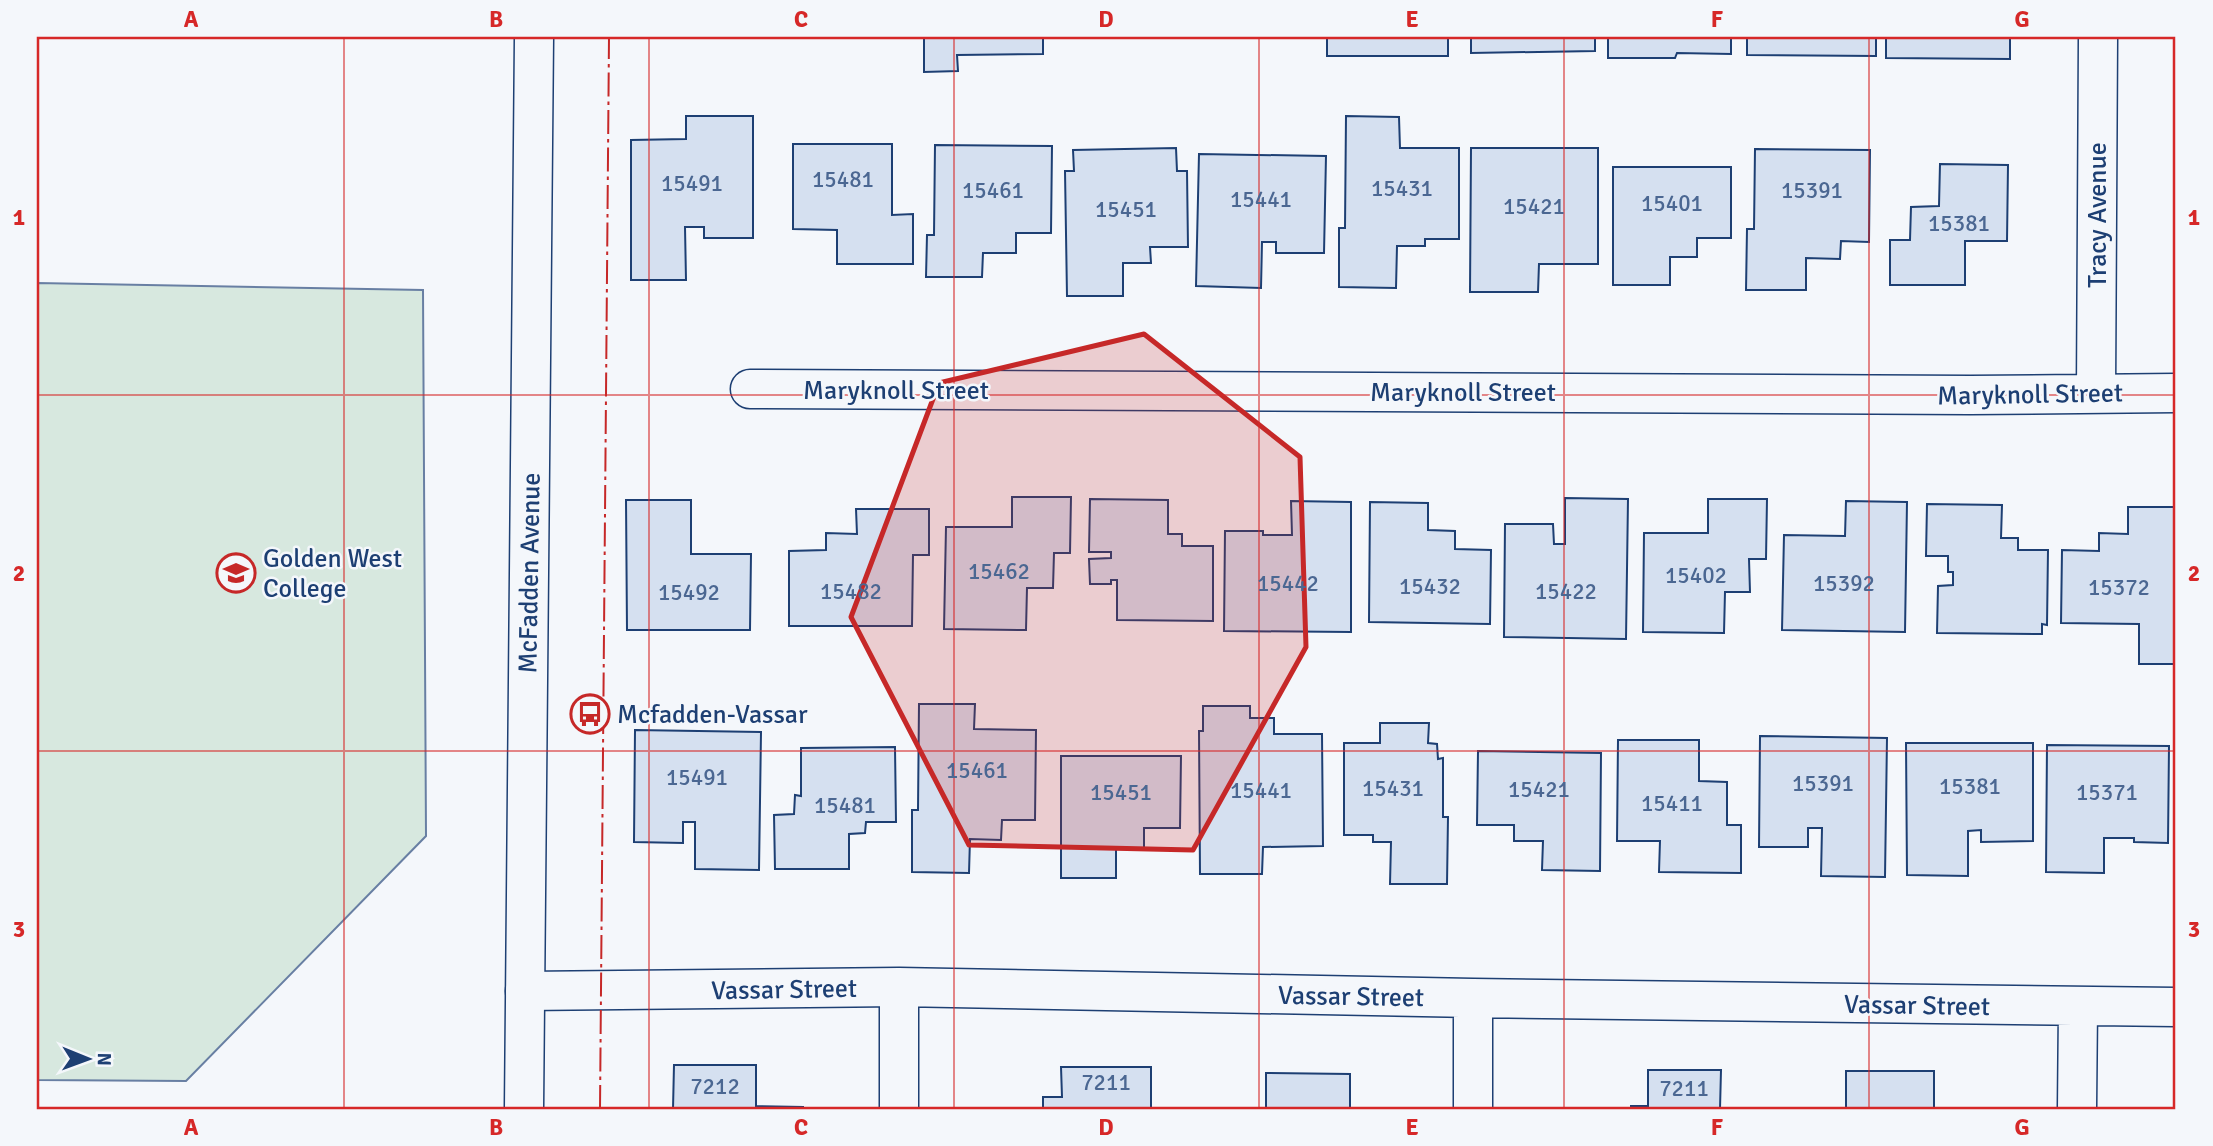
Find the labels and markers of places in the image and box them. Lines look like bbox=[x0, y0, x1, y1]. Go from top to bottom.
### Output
place label: Golden West College bbox=[263, 543, 402, 605]
school or university icon: Golden West College bbox=[215, 552, 257, 594]
bus stop icon: Mcfadden-Vassar bbox=[569, 693, 611, 735]
place label: Mcfadden-Vassar bbox=[617, 699, 808, 731]

